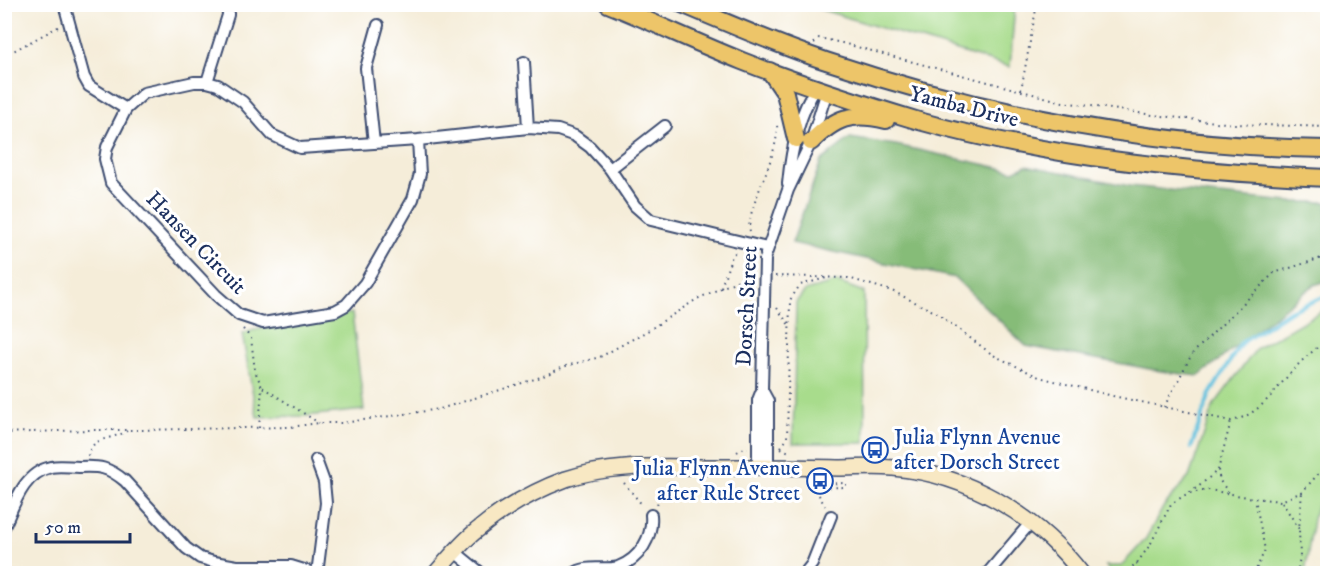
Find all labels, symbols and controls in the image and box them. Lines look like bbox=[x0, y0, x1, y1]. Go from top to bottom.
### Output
street label: Yamba Drive bbox=[907, 80, 1021, 134]
street label: Hansen Circuit bbox=[140, 186, 252, 300]
street label: Dorsch Street bbox=[730, 245, 764, 367]
place label: Julia Flynn Avenue after Dorsch Street bbox=[892, 424, 1061, 476]
bus stop icon: Julia Flynn Avenue after Dorsch Street bbox=[860, 435, 890, 465]
place label: Julia Flynn Avenue after Rule Street bbox=[631, 455, 800, 507]
bus stop icon: Julia Flynn Avenue after Rule Street bbox=[805, 466, 835, 496]
scale bar bbox=[36, 506, 130, 544]
text: 50 m bbox=[45, 517, 81, 539]

